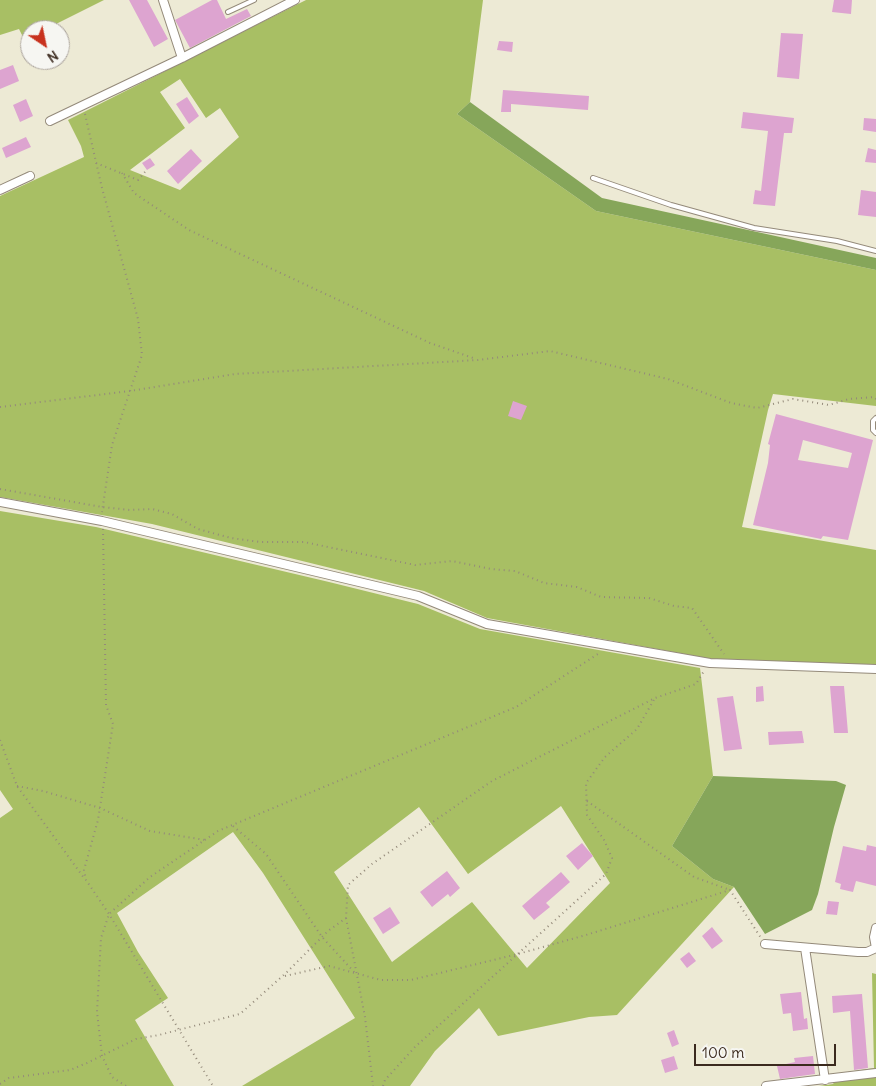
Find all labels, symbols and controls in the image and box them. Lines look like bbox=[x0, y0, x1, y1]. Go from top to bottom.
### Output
north arrow bbox=[20, 20, 70, 70]
text: N bbox=[44, 46, 62, 67]
scale bar bbox=[696, 1034, 838, 1066]
text: 100 m bbox=[702, 1043, 744, 1062]

